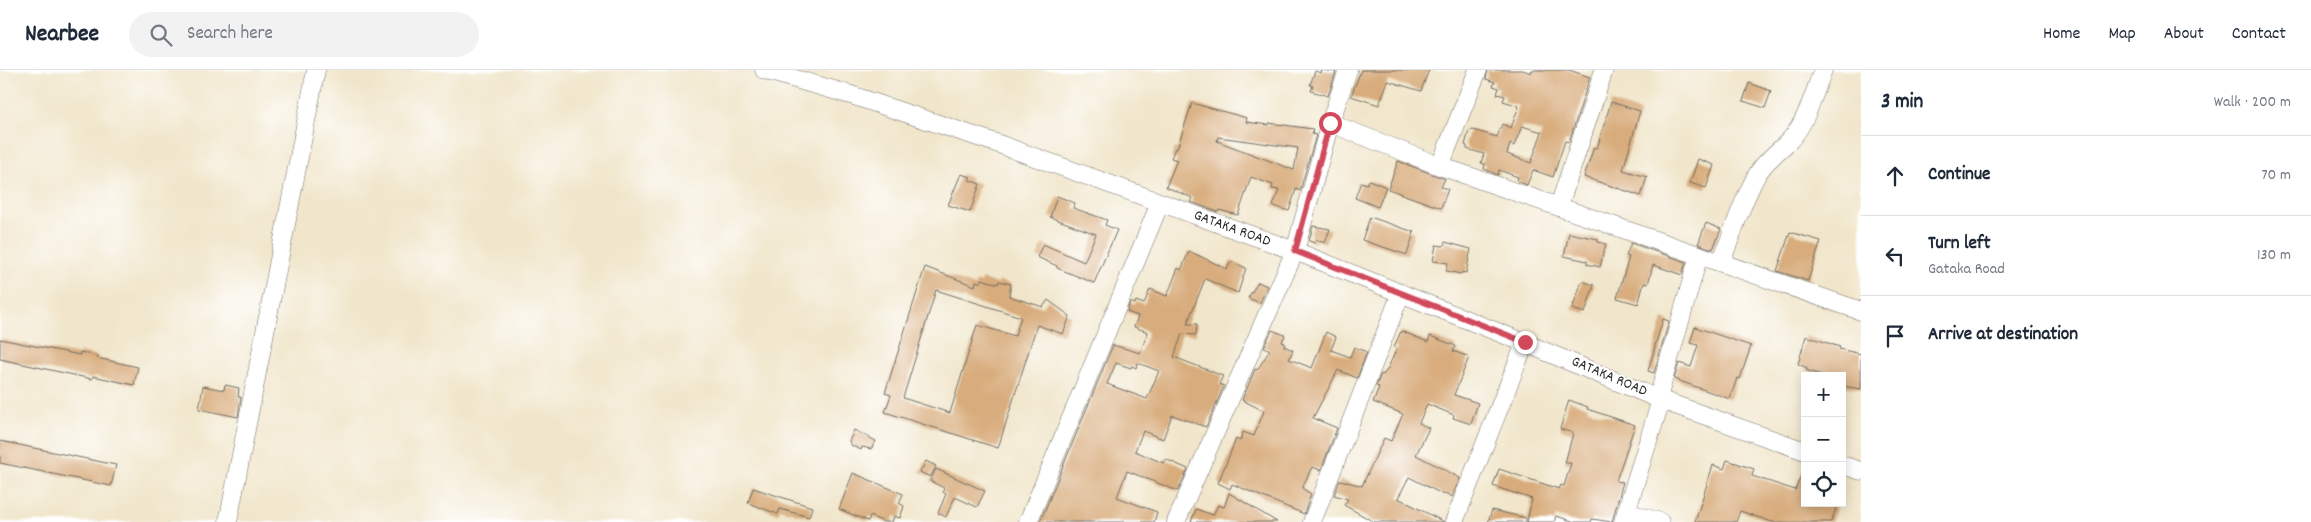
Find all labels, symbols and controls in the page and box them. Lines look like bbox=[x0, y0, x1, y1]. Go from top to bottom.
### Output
search box bbox=[129, 12, 479, 57]
text: Nearbee bbox=[25, 18, 99, 52]
icon: search bbox=[147, 21, 175, 49]
text: Search here bbox=[187, 21, 273, 48]
text: Home bbox=[2043, 22, 2080, 47]
text: Map bbox=[2108, 22, 2136, 47]
text: About bbox=[2164, 22, 2204, 47]
text: Contact bbox=[2232, 22, 2286, 47]
text: 3 min bbox=[1881, 88, 1923, 118]
text: Walk · 200 m bbox=[2214, 91, 2291, 114]
route start bbox=[1319, 112, 1342, 135]
icon: ahead bbox=[1881, 162, 1909, 190]
text: Continue bbox=[1928, 162, 1990, 189]
text: 70 m bbox=[2261, 164, 2291, 187]
street label: GATAKA ROAD bbox=[1190, 205, 1274, 253]
text: Turn left bbox=[1928, 231, 1991, 258]
icon: left bbox=[1881, 242, 1909, 270]
text: 130 m bbox=[2257, 244, 2291, 267]
text: Gataka Road bbox=[1928, 258, 2005, 281]
icon: arrive bbox=[1881, 322, 1909, 350]
text: Arrive at destination bbox=[1928, 322, 2078, 349]
route end bbox=[1514, 331, 1537, 354]
street label: GATAKA ROAD bbox=[1568, 351, 1651, 403]
map controls bbox=[1801, 372, 1846, 507]
button: + bbox=[1801, 372, 1846, 417]
button: − bbox=[1801, 417, 1846, 462]
button: locate bbox=[1801, 462, 1846, 507]

